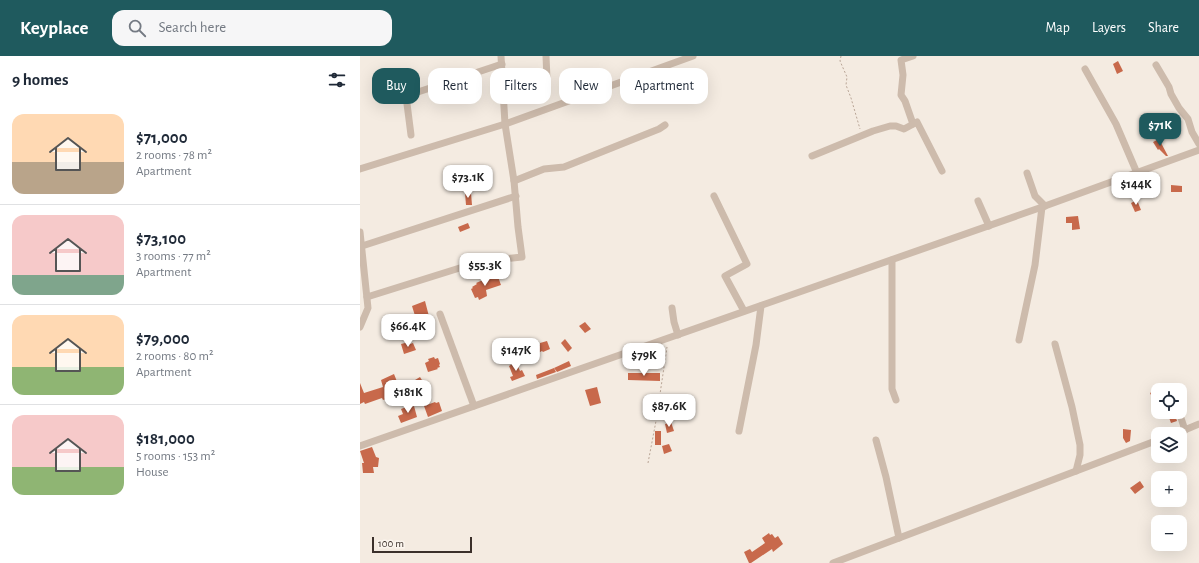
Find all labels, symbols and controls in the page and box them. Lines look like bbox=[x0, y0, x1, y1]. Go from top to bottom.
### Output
search box bbox=[112, 10, 392, 46]
icon: search bbox=[126, 17, 148, 39]
text: Keyplace bbox=[20, 19, 88, 38]
text: Search here bbox=[158, 20, 226, 35]
text: Map bbox=[1045, 21, 1070, 35]
text: Layers bbox=[1092, 21, 1126, 35]
text: Share bbox=[1148, 21, 1179, 35]
chip: Buy bbox=[372, 68, 420, 104]
chip: Rent bbox=[428, 68, 482, 104]
chip: Filters bbox=[490, 68, 551, 104]
chip: New bbox=[559, 68, 612, 104]
chip: Apartment bbox=[620, 68, 708, 104]
icon: filters bbox=[326, 69, 348, 91]
text: 9 homes bbox=[12, 71, 68, 88]
pin: $71K bbox=[1136, 113, 1184, 147]
text: $71K bbox=[1148, 119, 1172, 132]
text: $71,000 bbox=[136, 129, 188, 146]
icon: home bbox=[44, 130, 92, 178]
text: 2 rooms · 78 m² bbox=[136, 149, 212, 162]
text: Apartment bbox=[136, 165, 191, 178]
pin: $73.1K bbox=[435, 165, 501, 199]
text: $73.1K bbox=[452, 171, 484, 184]
pin: $144K bbox=[1108, 172, 1164, 206]
text: $144K bbox=[1120, 178, 1152, 191]
text: $73,100 bbox=[136, 230, 186, 247]
icon: home bbox=[44, 231, 92, 279]
text: 3 rooms · 77 m² bbox=[136, 250, 211, 263]
pin: $55.3K bbox=[452, 253, 518, 287]
text: $55.3K bbox=[468, 259, 502, 272]
text: Apartment bbox=[136, 266, 191, 279]
pin: $66.4K bbox=[375, 314, 441, 348]
text: $66.4K bbox=[390, 320, 426, 333]
text: $79,000 bbox=[136, 330, 190, 347]
icon: home bbox=[44, 331, 92, 379]
pin: $147K bbox=[488, 338, 544, 372]
pin: $79K bbox=[620, 343, 668, 377]
text: $147K bbox=[501, 344, 531, 357]
text: $79K bbox=[631, 349, 657, 362]
text: 2 rooms · 80 m² bbox=[136, 350, 213, 363]
text: Apartment bbox=[136, 366, 191, 379]
pin: $181K bbox=[380, 380, 436, 414]
map controls bbox=[1151, 383, 1187, 551]
button: locate bbox=[1151, 383, 1187, 419]
text: $181K bbox=[393, 386, 423, 399]
pin: $87.6K bbox=[636, 394, 702, 428]
text: $87.6K bbox=[652, 400, 686, 413]
button: layers bbox=[1151, 427, 1187, 463]
text: $181,000 bbox=[136, 430, 195, 447]
icon: home bbox=[44, 431, 92, 479]
text: 5 rooms · 153 m² bbox=[136, 450, 215, 463]
text: House bbox=[136, 466, 168, 479]
button: + bbox=[1151, 471, 1187, 507]
button: − bbox=[1151, 515, 1187, 551]
scale bar bbox=[372, 535, 472, 554]
text: 100 m bbox=[378, 538, 404, 549]

